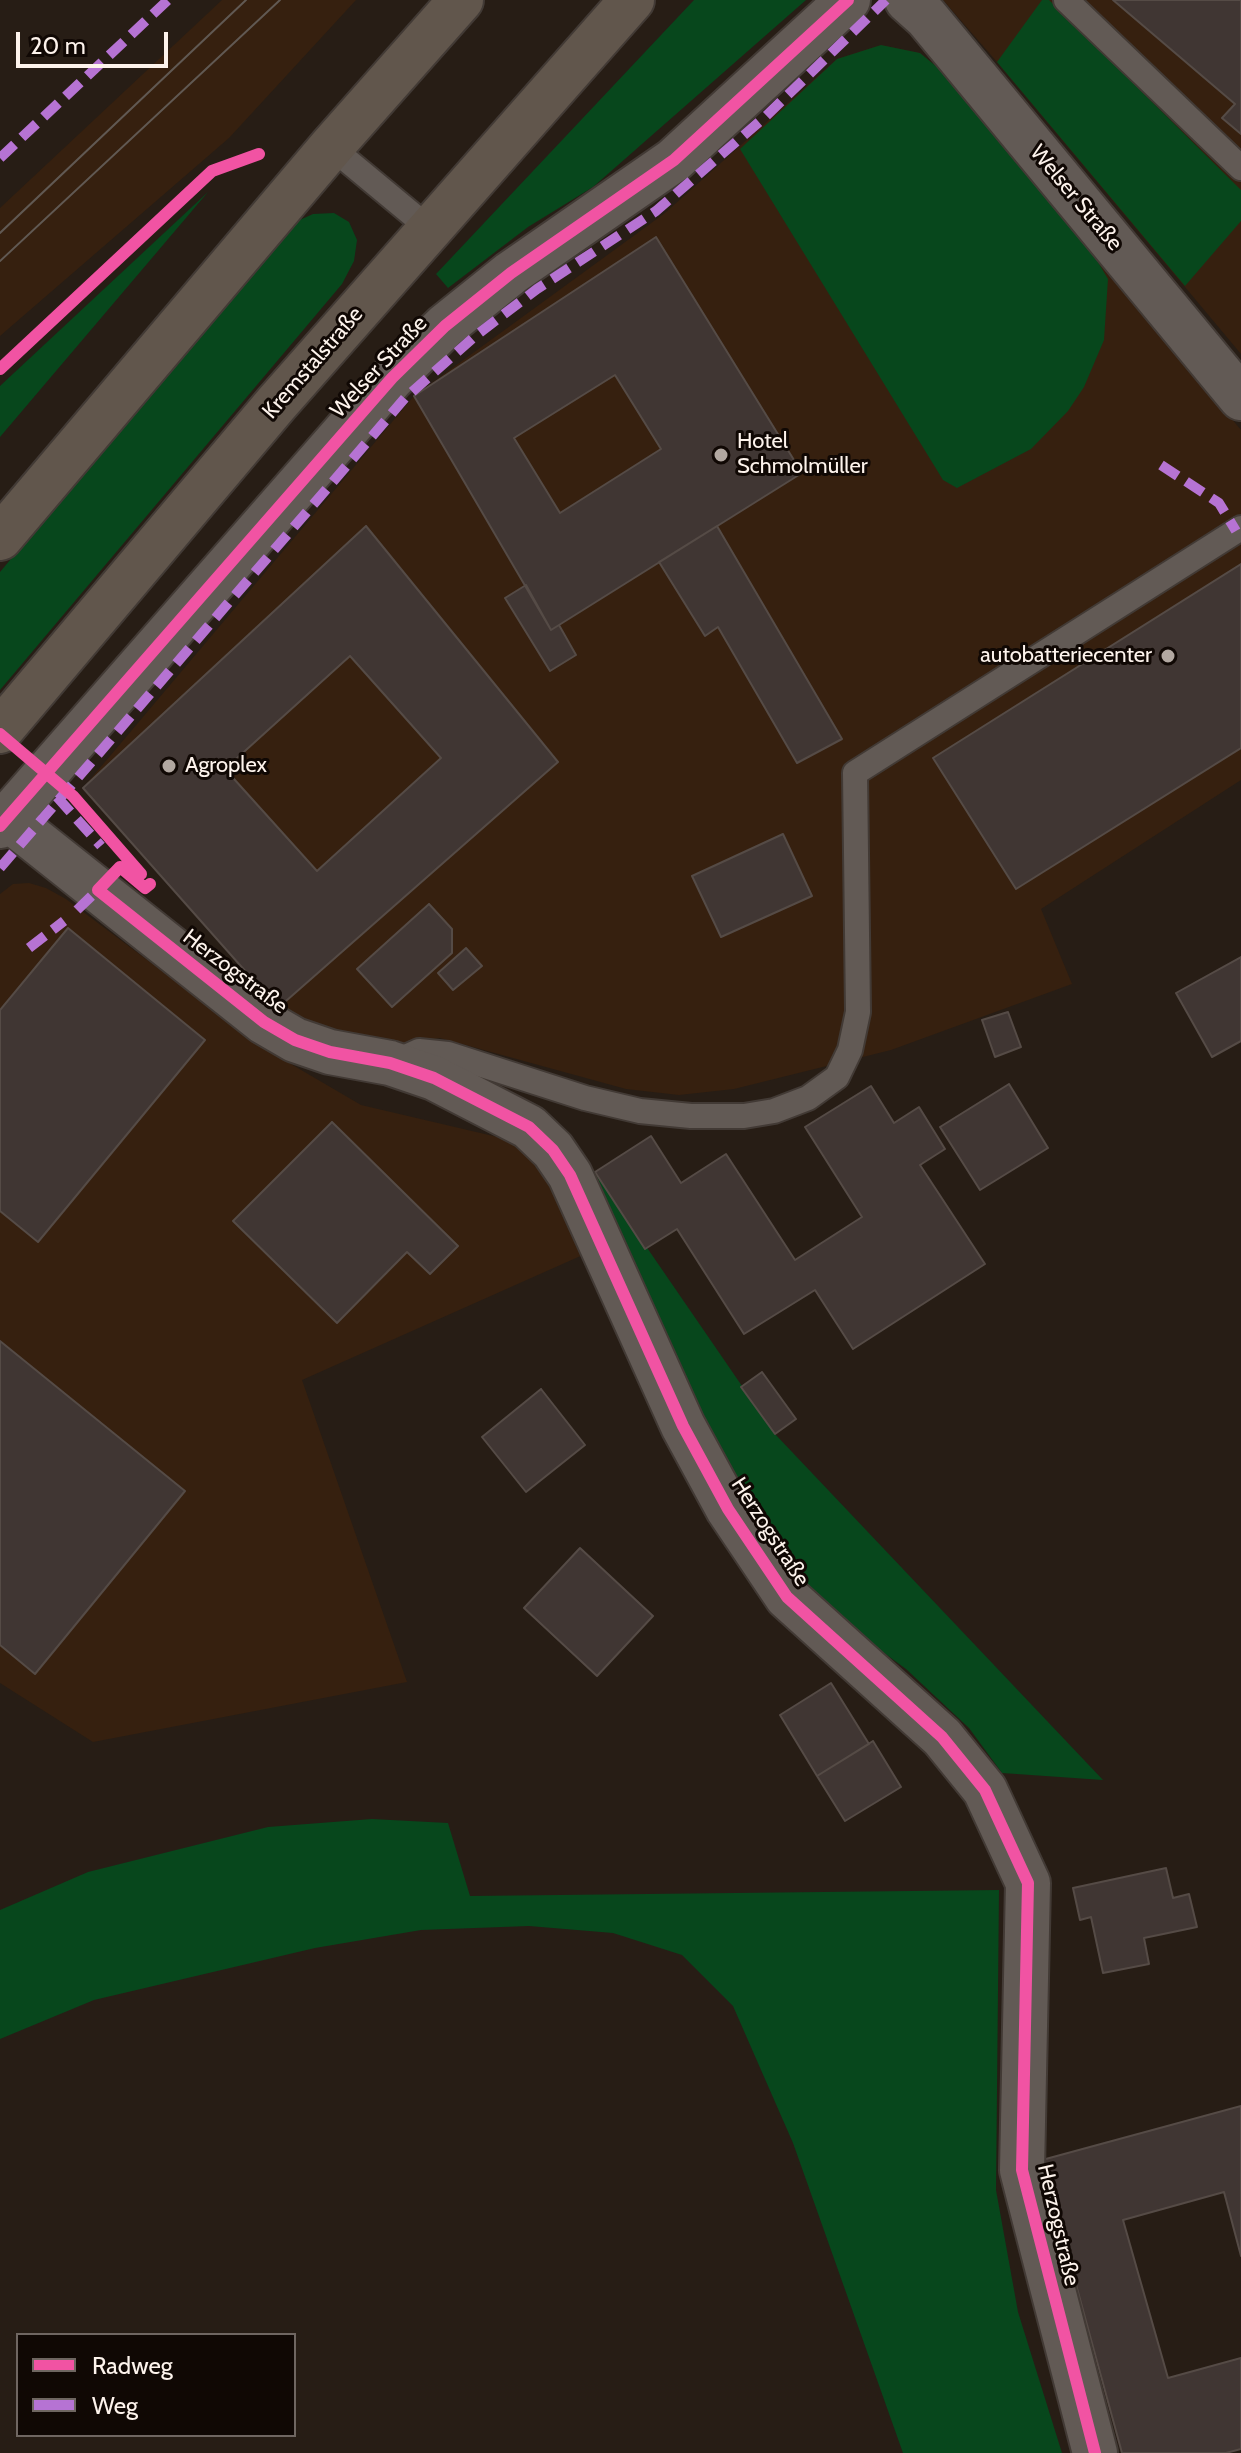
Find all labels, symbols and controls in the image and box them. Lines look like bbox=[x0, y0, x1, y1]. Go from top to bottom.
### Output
scale bar bbox=[20, 16, 172, 66]
text: 20 m bbox=[30, 31, 86, 60]
street label: Welser Straße bbox=[1024, 140, 1128, 256]
street label: Kremstalstraße bbox=[257, 302, 369, 424]
street label: Welser Straße bbox=[325, 311, 433, 423]
place label: Hotel Schmolmüller bbox=[737, 429, 868, 480]
marker: Hotel Schmolmüller bbox=[712, 446, 730, 464]
place label: autobatteriecenter bbox=[980, 643, 1152, 669]
marker: autobatteriecenter bbox=[1159, 647, 1177, 665]
place label: Agroplex bbox=[185, 753, 267, 779]
marker: Agroplex bbox=[160, 757, 178, 775]
street label: Herzogstraße bbox=[177, 924, 293, 1020]
street label: Herzogstraße bbox=[725, 1473, 815, 1591]
street label: Herzogstraße bbox=[1031, 2161, 1085, 2289]
legend bbox=[16, 2333, 296, 2437]
text: Radweg bbox=[92, 2351, 173, 2380]
text: Weg bbox=[92, 2391, 138, 2420]

